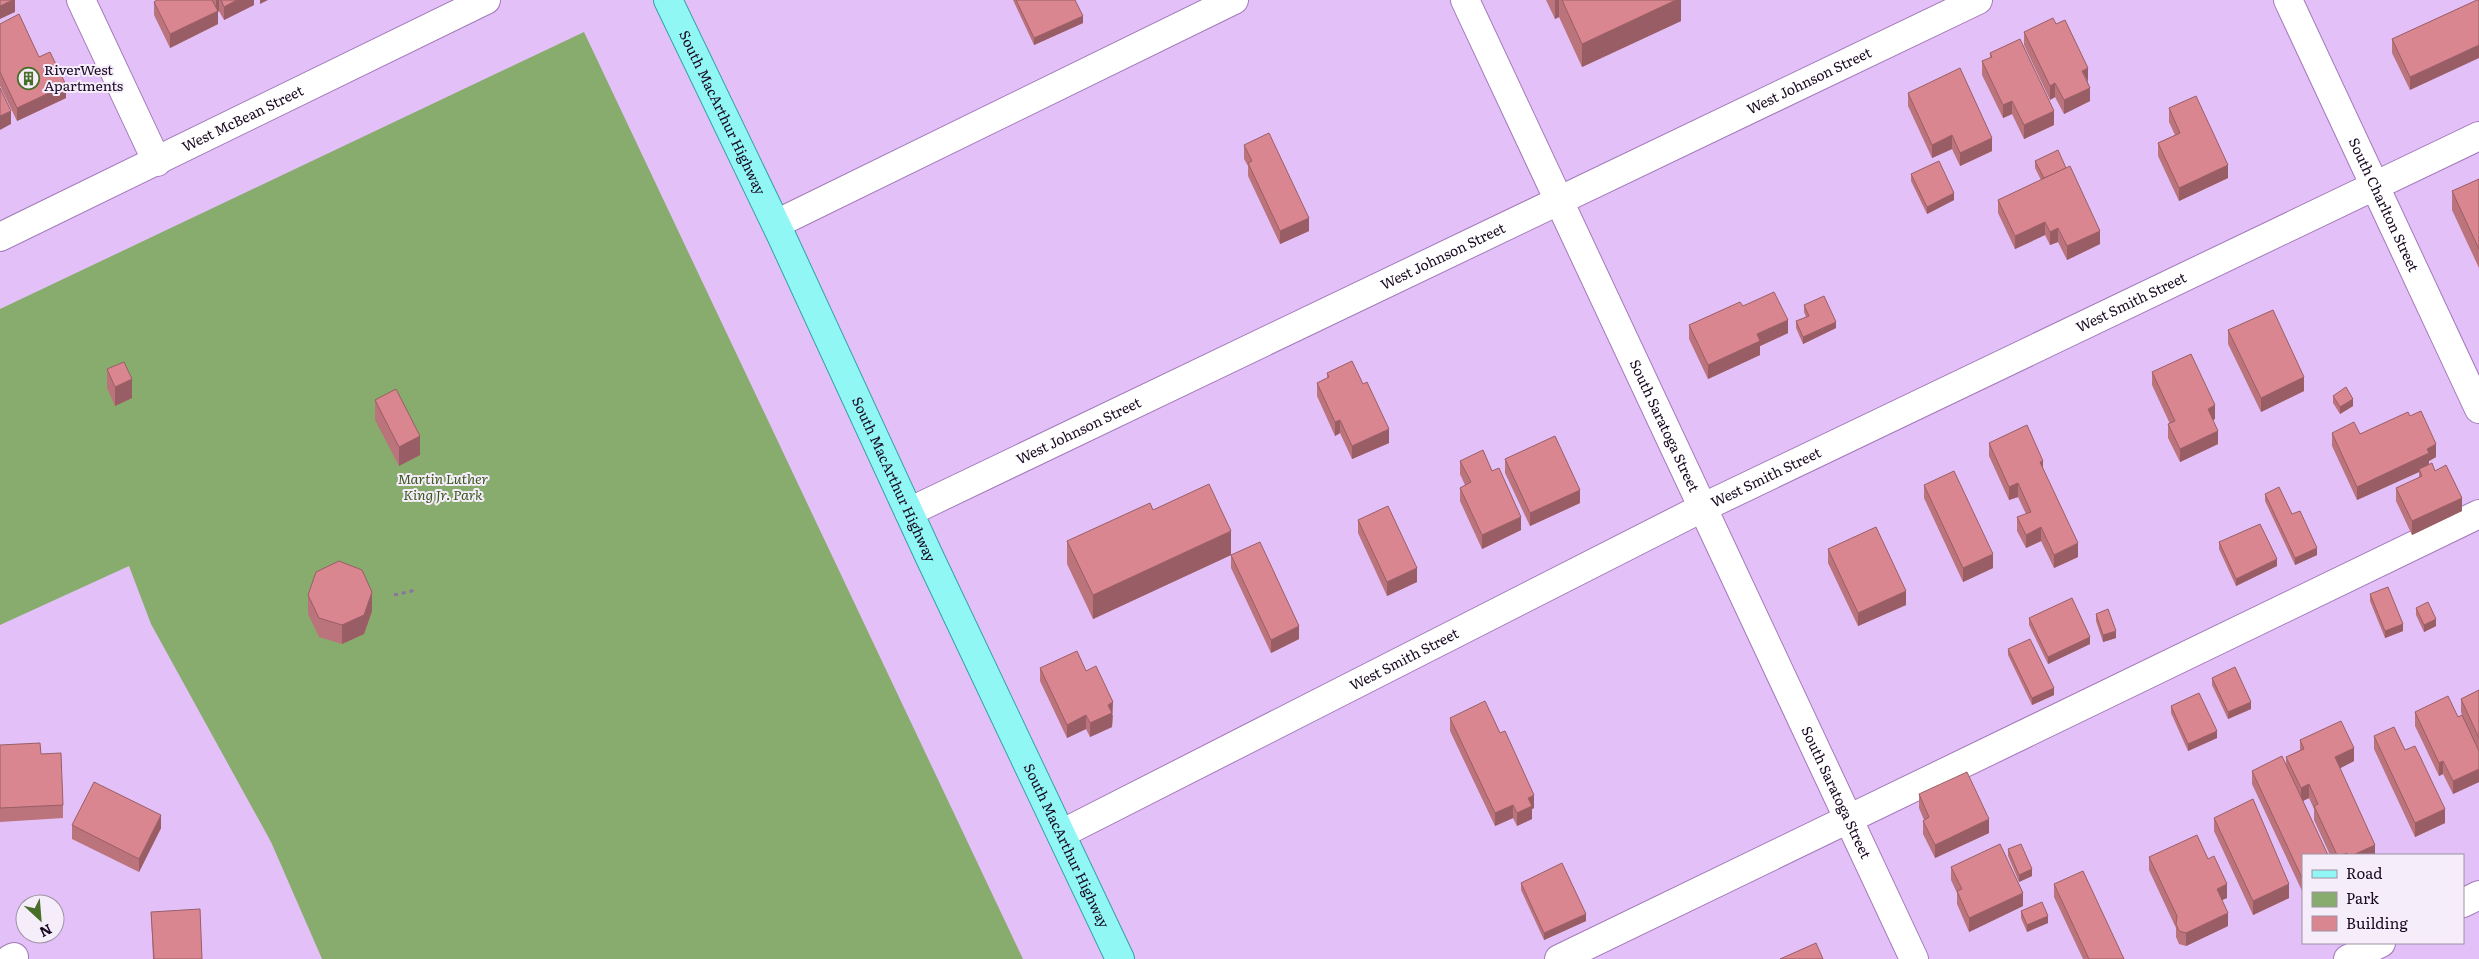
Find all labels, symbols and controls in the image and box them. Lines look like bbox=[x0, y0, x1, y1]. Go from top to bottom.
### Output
street label: South MacArthur Highway bbox=[675, 27, 772, 199]
street label: West Johnson Street bbox=[1743, 41, 1875, 118]
place label: RiverWest Apartments bbox=[44, 59, 123, 95]
building icon: RiverWest Apartments bbox=[16, 66, 40, 90]
street label: West McBean Street bbox=[178, 80, 307, 156]
street label: South Charlton Street bbox=[2345, 134, 2425, 275]
street label: West Johnson Street bbox=[1377, 217, 1508, 294]
street label: West Smith Street bbox=[2072, 267, 2189, 336]
street label: South Saratoga Street bbox=[1626, 356, 1705, 495]
street label: West Johnson Street bbox=[1013, 391, 1144, 468]
street label: South MacArthur Highway bbox=[848, 393, 942, 566]
street label: West Smith Street bbox=[1707, 441, 1824, 511]
park label: Martin Luther King Jr. Park bbox=[398, 468, 489, 504]
street label: West Smith Street bbox=[1346, 622, 1462, 695]
street label: South Saratoga Street bbox=[1797, 723, 1877, 862]
street label: South MacArthur Highway bbox=[1020, 760, 1115, 932]
legend bbox=[2302, 854, 2464, 944]
text: Road bbox=[2346, 861, 2382, 884]
text: Park bbox=[2346, 886, 2380, 909]
north arrow bbox=[15, 894, 65, 944]
text: Building bbox=[2346, 911, 2408, 934]
text: N bbox=[36, 920, 56, 943]

